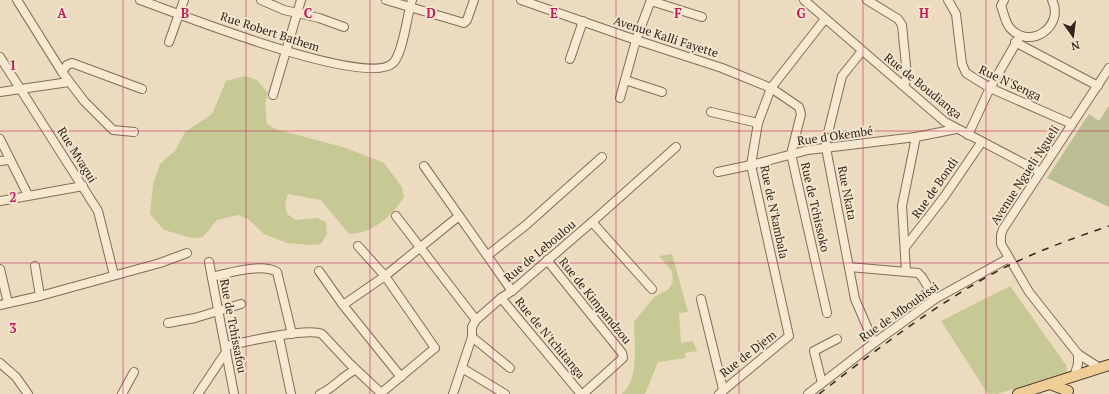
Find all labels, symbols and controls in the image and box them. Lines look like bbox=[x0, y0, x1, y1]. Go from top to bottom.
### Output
text: A bbox=[57, 4, 67, 22]
text: B bbox=[181, 4, 189, 22]
text: C bbox=[304, 4, 312, 22]
text: D bbox=[426, 4, 436, 22]
text: E bbox=[550, 4, 558, 22]
text: G bbox=[796, 4, 806, 22]
text: H bbox=[919, 4, 929, 22]
street label: Rue Robert Bathem bbox=[219, 8, 322, 55]
street label: Avenue Kalli Fayette bbox=[612, 13, 720, 61]
north arrow bbox=[1053, 16, 1093, 56]
text: N bbox=[1069, 38, 1081, 54]
street label: Rue de Boudianga bbox=[881, 50, 965, 122]
text: 1 bbox=[9, 56, 17, 74]
street label: Rue N'Senga bbox=[977, 62, 1044, 103]
street label: Avenue Ngueli Ngueli bbox=[987, 122, 1063, 227]
street label: Rue d'Okembé bbox=[796, 123, 874, 148]
street label: Rue Mvagui bbox=[54, 124, 101, 186]
street label: Rue de Bondi bbox=[908, 154, 961, 221]
street label: Rue de Tchissoko bbox=[798, 161, 833, 254]
street label: Rue de N'kambala bbox=[757, 164, 792, 260]
street label: Rue Nkata bbox=[835, 164, 860, 221]
text: 2 bbox=[9, 188, 17, 206]
street label: Rue de Leboulou bbox=[501, 216, 579, 285]
street label: Rue de Kimpandzou bbox=[556, 255, 635, 347]
street label: Rue de Tchissafou bbox=[217, 277, 250, 375]
street label: Rue de Mboubissi bbox=[856, 278, 942, 345]
street label: Rue de N'tchitanga bbox=[512, 294, 589, 381]
text: 3 bbox=[9, 319, 17, 337]
street label: Rue de Djem bbox=[716, 327, 779, 380]

